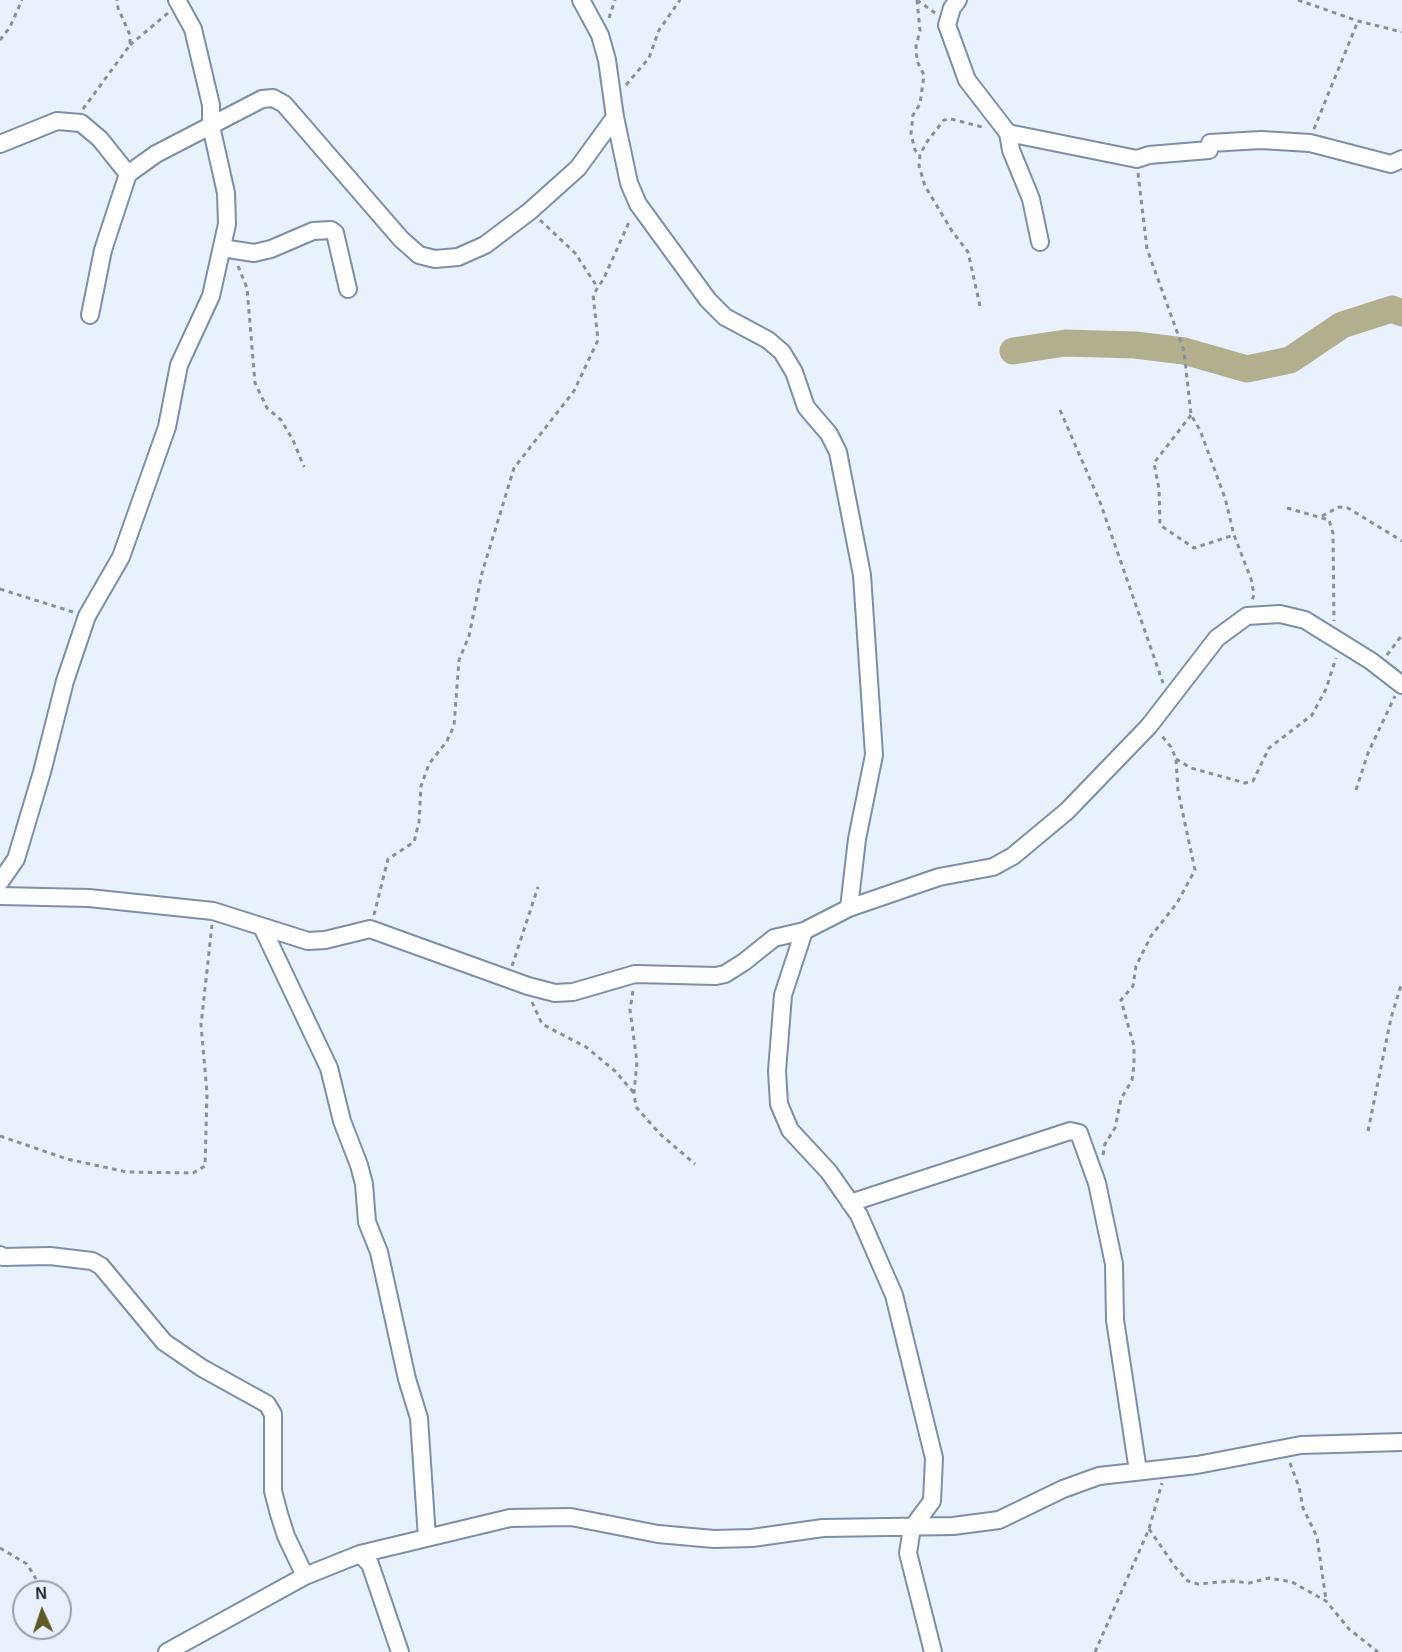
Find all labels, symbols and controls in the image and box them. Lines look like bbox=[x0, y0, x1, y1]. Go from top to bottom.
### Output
north arrow bbox=[12, 1580, 72, 1640]
text: N bbox=[35, 1585, 47, 1602]

